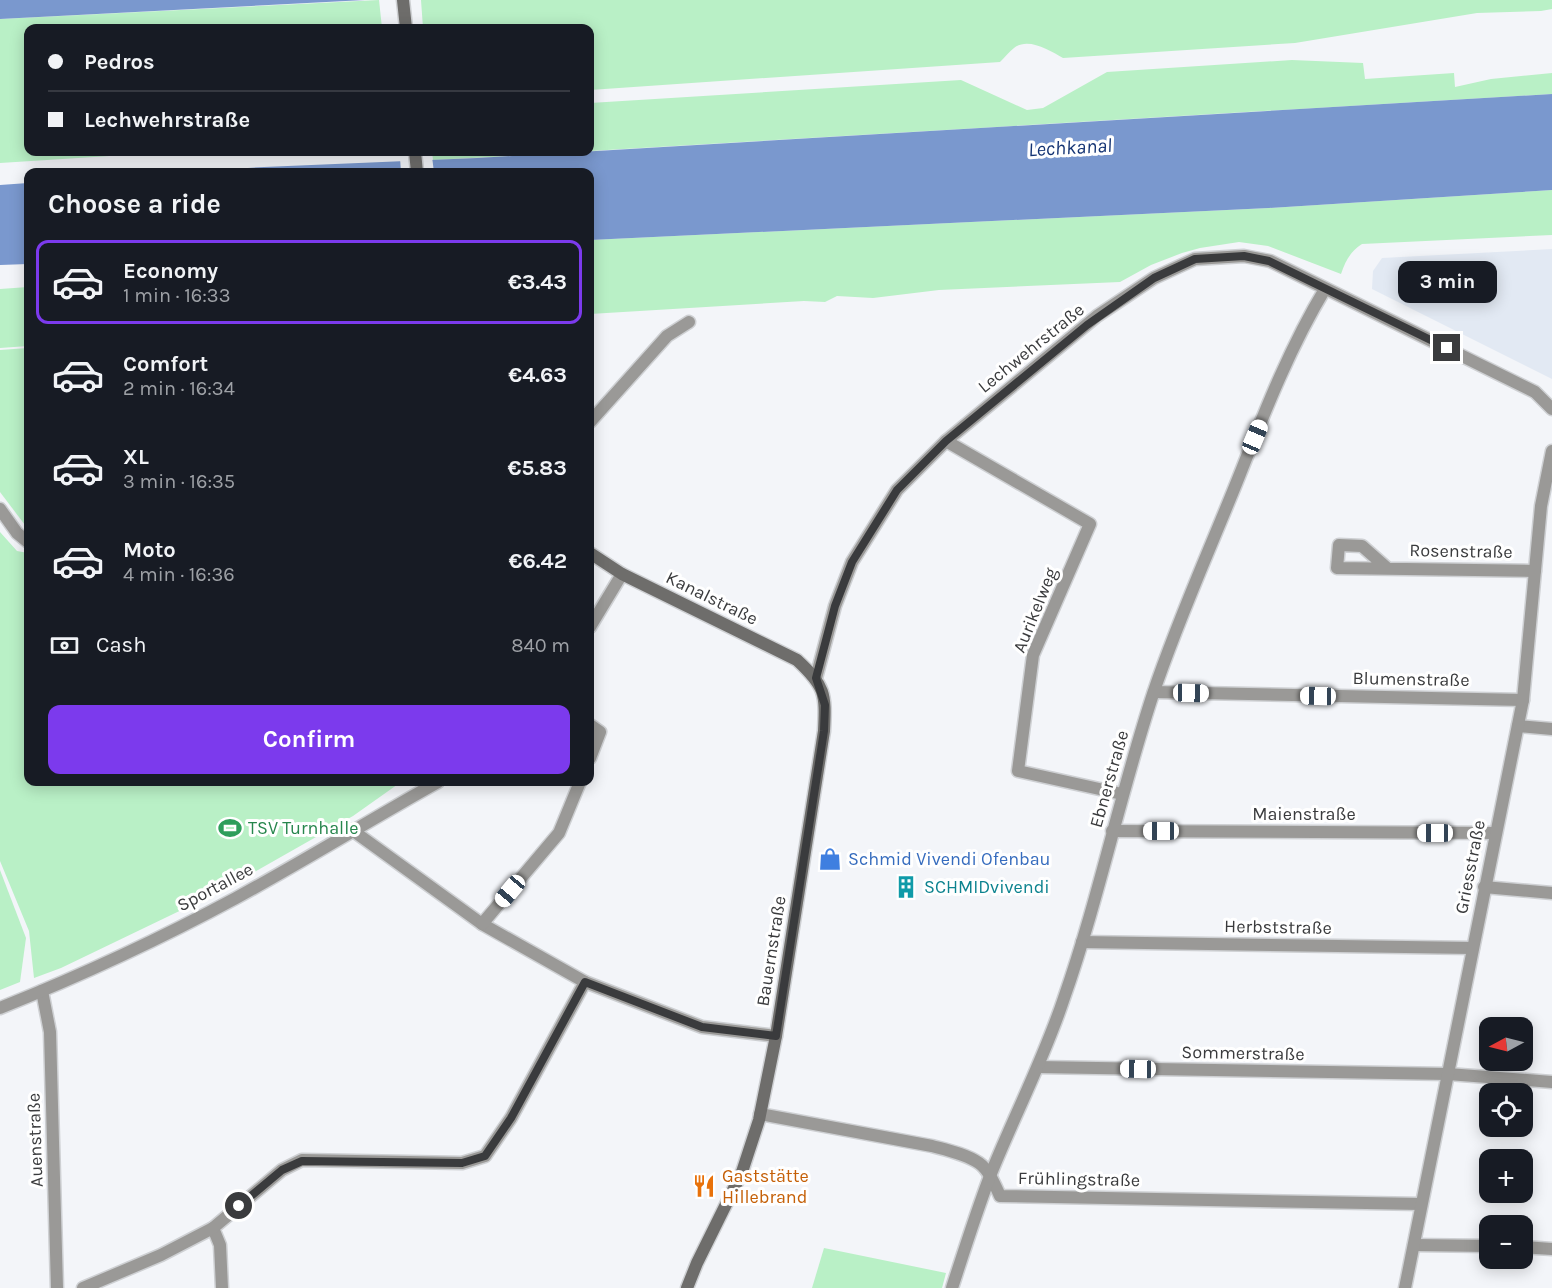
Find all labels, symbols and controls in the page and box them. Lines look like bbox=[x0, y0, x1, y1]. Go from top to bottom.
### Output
text: Pedros bbox=[84, 49, 155, 75]
text: Lechwehrstraße bbox=[84, 107, 250, 133]
water label: Lechkanal bbox=[1027, 134, 1113, 161]
text: Choose a ride bbox=[48, 188, 221, 220]
icon: car bbox=[51, 255, 105, 309]
text: Economy bbox=[123, 258, 218, 284]
callout: 3 min bbox=[1398, 261, 1496, 303]
text: €3.43 bbox=[508, 269, 567, 295]
text: 3 min bbox=[1420, 270, 1475, 293]
text: 1 min · 16:33 bbox=[123, 284, 230, 307]
street label: Lechwehrstraße bbox=[973, 298, 1089, 398]
route end bbox=[1433, 334, 1460, 361]
icon: car bbox=[51, 348, 105, 402]
text: Comfort bbox=[123, 351, 208, 377]
text: €4.63 bbox=[508, 362, 567, 388]
text: 2 min · 16:34 bbox=[123, 377, 235, 400]
car bbox=[1240, 417, 1270, 457]
icon: car bbox=[51, 441, 105, 495]
text: XL bbox=[123, 444, 149, 470]
text: €5.83 bbox=[508, 455, 567, 481]
text: 3 min · 16:35 bbox=[123, 470, 235, 493]
icon: car bbox=[51, 534, 105, 588]
text: Moto bbox=[123, 537, 176, 563]
street label: Rosenstraße bbox=[1409, 539, 1513, 563]
text: €6.42 bbox=[509, 548, 567, 574]
text: 4 min · 16:36 bbox=[123, 563, 235, 586]
street label: Aurikelweg bbox=[1008, 564, 1062, 656]
street label: Kanalstraße bbox=[662, 566, 762, 630]
icon: cash bbox=[48, 629, 81, 662]
text: Cash bbox=[96, 632, 146, 658]
text: 840 m bbox=[511, 634, 570, 657]
street label: Blumenstraße bbox=[1352, 667, 1470, 691]
car bbox=[1173, 684, 1209, 702]
car bbox=[1300, 687, 1336, 705]
button: Confirm bbox=[48, 705, 570, 774]
street label: Ebnerstraße bbox=[1085, 728, 1133, 830]
street label: Maienstraße bbox=[1252, 803, 1356, 825]
sports icon: TSV Turnhalle bbox=[217, 815, 243, 841]
place label: TSV Turnhalle bbox=[248, 817, 358, 839]
street label: Griesstraße bbox=[1450, 818, 1490, 916]
car bbox=[1143, 822, 1179, 840]
car bbox=[1417, 824, 1453, 842]
shop icon: Schmid Vivendi Ofenbau bbox=[817, 846, 843, 872]
place label: Schmid Vivendi Ofenbau bbox=[848, 848, 1050, 870]
street label: Sportallee bbox=[173, 858, 257, 916]
car bbox=[492, 871, 528, 911]
building icon: SCHMIDvivendi bbox=[893, 874, 919, 900]
place label: SCHMIDvivendi bbox=[924, 876, 1050, 898]
street label: Bauernstraße bbox=[751, 894, 791, 1008]
street label: Herbststraße bbox=[1224, 915, 1332, 939]
north arrow bbox=[1479, 1017, 1533, 1071]
map controls bbox=[1479, 1017, 1533, 1269]
street label: Sommerstraße bbox=[1181, 1041, 1305, 1065]
car bbox=[1120, 1060, 1156, 1078]
button: locate bbox=[1479, 1083, 1533, 1137]
street label: Auenstraße bbox=[22, 1093, 48, 1187]
button: + bbox=[1479, 1149, 1533, 1203]
place label: Gaststätte Hillebrand bbox=[722, 1165, 809, 1208]
street label: Frühlingstraße bbox=[1018, 1167, 1140, 1191]
restaurant icon: Gaststätte Hillebrand bbox=[691, 1173, 717, 1199]
route start bbox=[225, 1192, 252, 1219]
button: − bbox=[1479, 1215, 1533, 1269]

